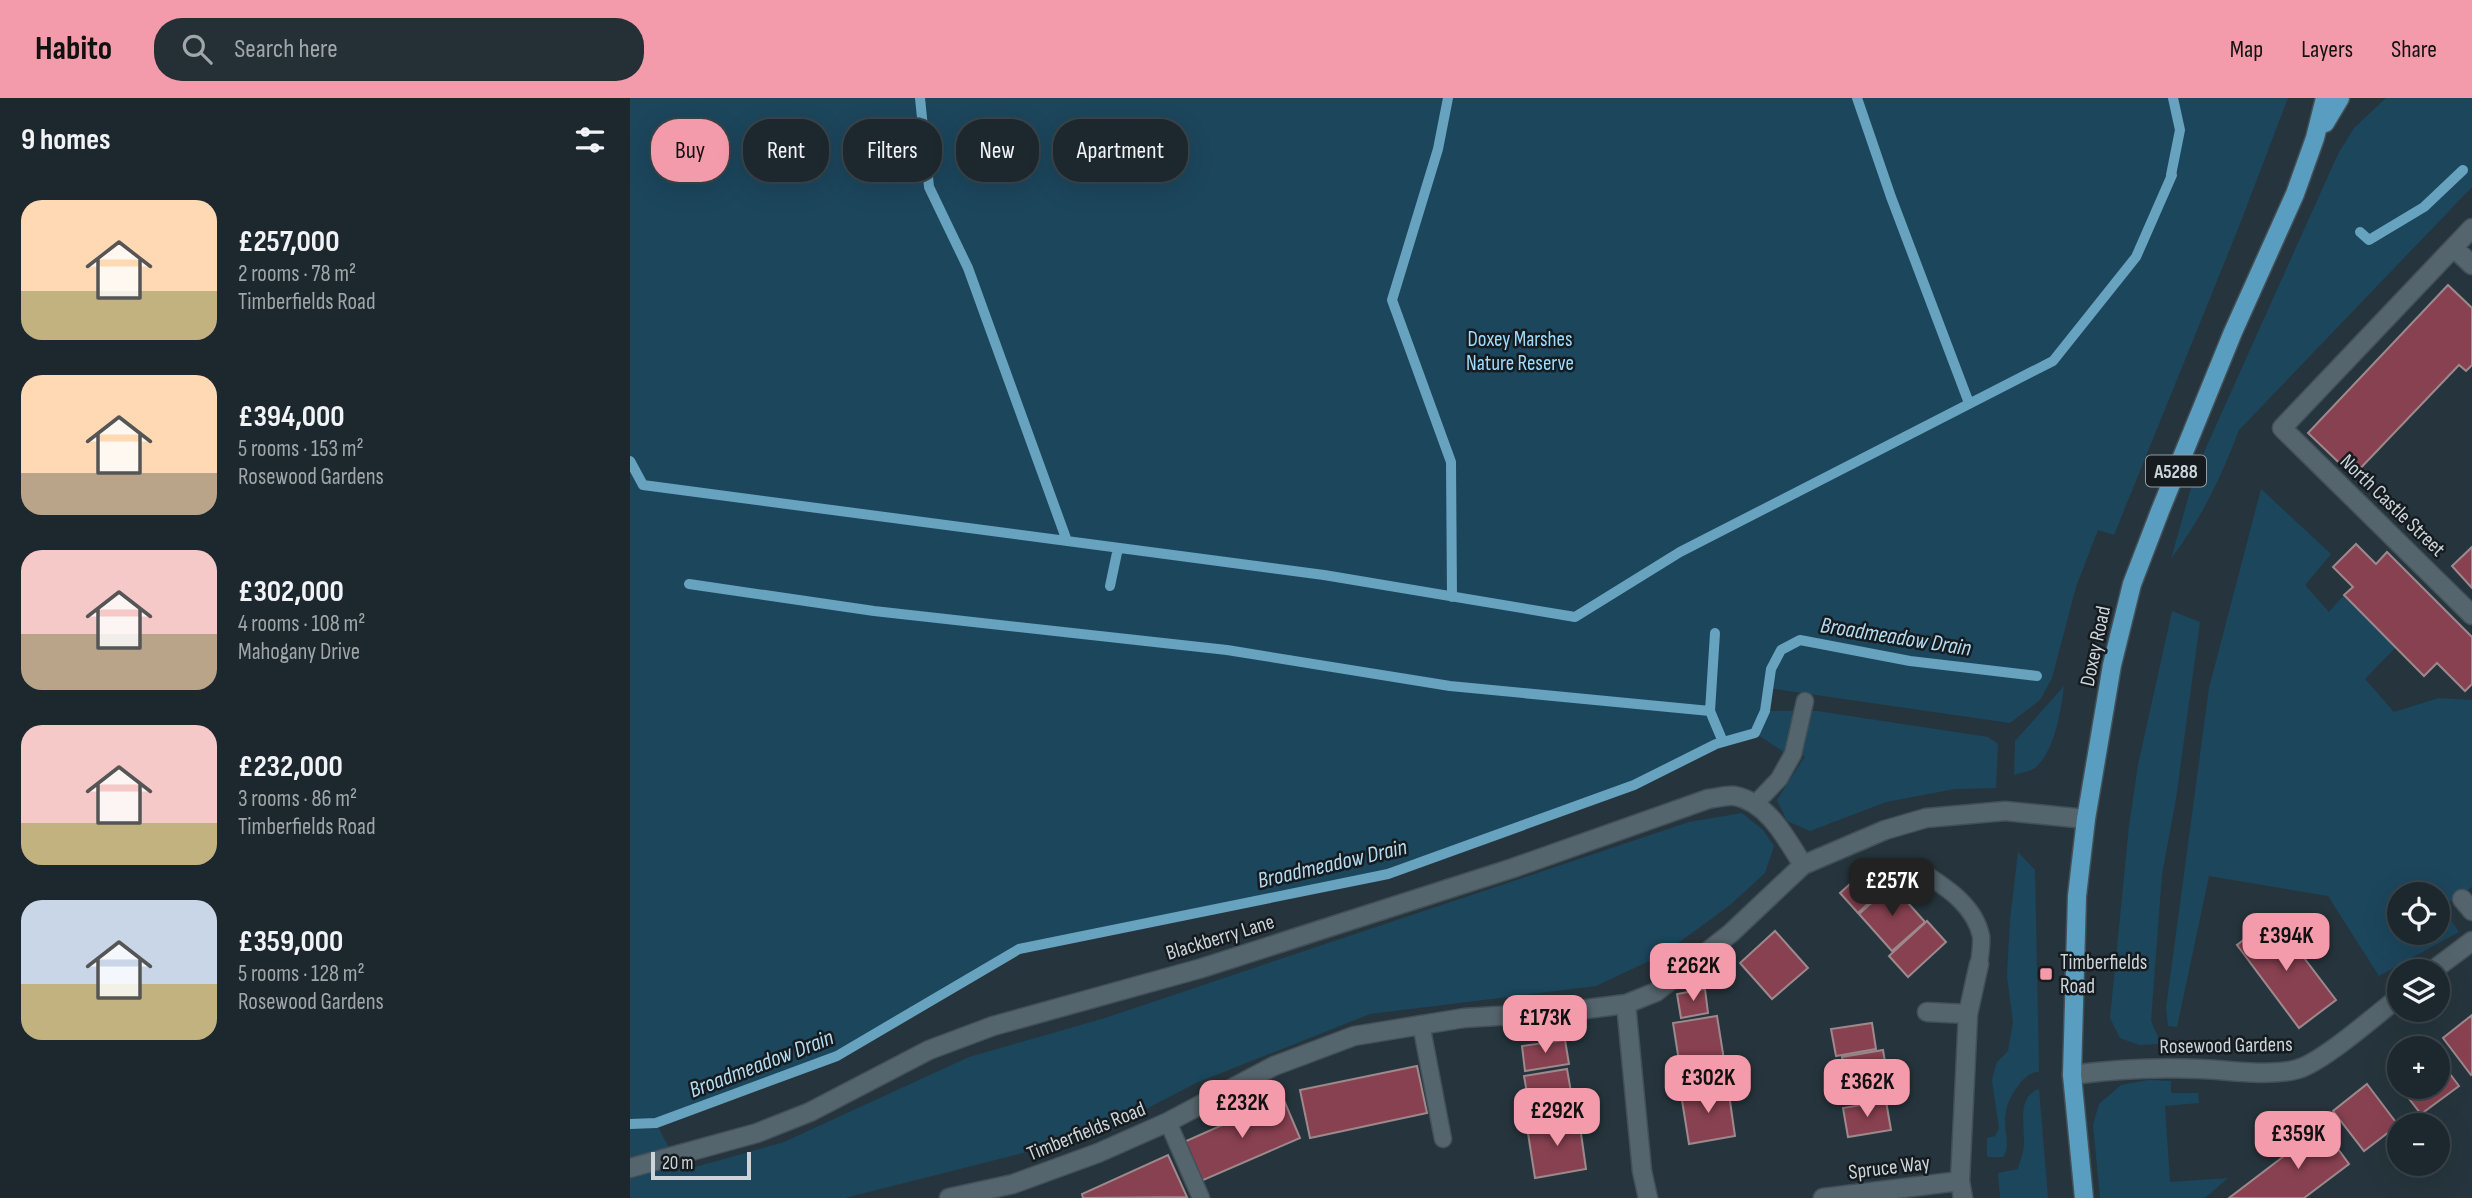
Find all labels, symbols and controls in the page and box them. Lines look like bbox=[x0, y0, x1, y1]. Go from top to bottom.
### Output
search box bbox=[154, 18, 644, 81]
text: Habito bbox=[35, 29, 112, 69]
icon: search bbox=[178, 30, 216, 68]
text: Search here bbox=[234, 34, 338, 65]
text: Map bbox=[2230, 35, 2263, 64]
text: Layers bbox=[2301, 35, 2353, 64]
text: Share bbox=[2391, 35, 2437, 64]
chip: Buy bbox=[651, 119, 729, 182]
chip: Rent bbox=[743, 119, 829, 182]
chip: Filters bbox=[843, 119, 942, 182]
chip: New bbox=[956, 119, 1039, 182]
chip: Apartment bbox=[1053, 119, 1188, 182]
icon: filters bbox=[571, 121, 609, 159]
text: 9 homes bbox=[21, 122, 111, 158]
text: £257,000 bbox=[238, 224, 339, 260]
icon: home bbox=[77, 228, 161, 312]
text: 2 rooms · 78 m² bbox=[238, 260, 356, 288]
text: Timberfields Road bbox=[238, 288, 375, 316]
park label: Doxey Marshes Nature Reserve bbox=[1466, 327, 1574, 376]
text: £394,000 bbox=[238, 399, 345, 435]
icon: home bbox=[77, 403, 161, 487]
text: 5 rooms · 153 m² bbox=[238, 435, 364, 463]
street label: North Castle Street bbox=[2335, 449, 2450, 562]
road number: A5288 bbox=[2146, 456, 2206, 486]
text: Rosewood Gardens bbox=[238, 463, 384, 491]
text: £302,000 bbox=[238, 574, 344, 610]
icon: home bbox=[77, 578, 161, 662]
street label: Doxey Road bbox=[2075, 604, 2116, 688]
text: 4 rooms · 108 m² bbox=[238, 610, 365, 638]
water label: Broadmeadow Drain bbox=[1818, 611, 1974, 663]
text: Mahogany Drive bbox=[238, 638, 360, 666]
text: £232,000 bbox=[238, 749, 343, 785]
icon: home bbox=[77, 753, 161, 837]
text: 3 rooms · 86 m² bbox=[238, 785, 357, 813]
text: Timberfields Road bbox=[238, 813, 375, 841]
water label: Broadmeadow Drain bbox=[1255, 833, 1410, 895]
pin: £257K bbox=[1843, 858, 1941, 918]
text: £257K bbox=[1865, 867, 1919, 895]
map controls bbox=[2387, 882, 2450, 1176]
button: locate bbox=[2387, 882, 2450, 945]
street label: Blackberry Lane bbox=[1163, 909, 1277, 966]
pin: £394K bbox=[2237, 914, 2335, 973]
text: £394K bbox=[2258, 922, 2314, 950]
text: £359,000 bbox=[238, 924, 343, 960]
icon: home bbox=[77, 928, 161, 1012]
pin: £262K bbox=[1644, 944, 1742, 1003]
place label: Timberfields Road bbox=[2060, 950, 2147, 999]
text: £262K bbox=[1666, 952, 1720, 980]
button: layers bbox=[2387, 959, 2450, 1022]
text: 5 rooms · 128 m² bbox=[238, 960, 365, 988]
marker: Timberfields Road bbox=[2038, 966, 2054, 982]
text: Rosewood Gardens bbox=[238, 988, 384, 1016]
pin: £173K bbox=[1496, 996, 1594, 1055]
text: £173K bbox=[1519, 1004, 1571, 1032]
water label: Broadmeadow Drain bbox=[685, 1023, 838, 1104]
street label: Rosewood Gardens bbox=[2159, 1032, 2293, 1059]
button: + bbox=[2387, 1036, 2450, 1099]
pin: £302K bbox=[1659, 1056, 1757, 1115]
pin: £362K bbox=[1818, 1060, 1916, 1119]
text: £302K bbox=[1681, 1064, 1735, 1092]
text: £362K bbox=[1840, 1068, 1894, 1096]
pin: £232K bbox=[1193, 1080, 1291, 1140]
pin: £292K bbox=[1508, 1088, 1606, 1148]
text: £232K bbox=[1215, 1089, 1269, 1117]
street label: Timberfields Road bbox=[1023, 1096, 1149, 1167]
text: £292K bbox=[1530, 1097, 1584, 1125]
pin: £359K bbox=[2249, 1112, 2347, 1171]
button: − bbox=[2387, 1113, 2450, 1176]
text: £359K bbox=[2271, 1120, 2325, 1148]
scale bar bbox=[651, 1149, 751, 1181]
street label: Spruce Way bbox=[1847, 1150, 1931, 1185]
text: 20 m bbox=[662, 1152, 694, 1175]

